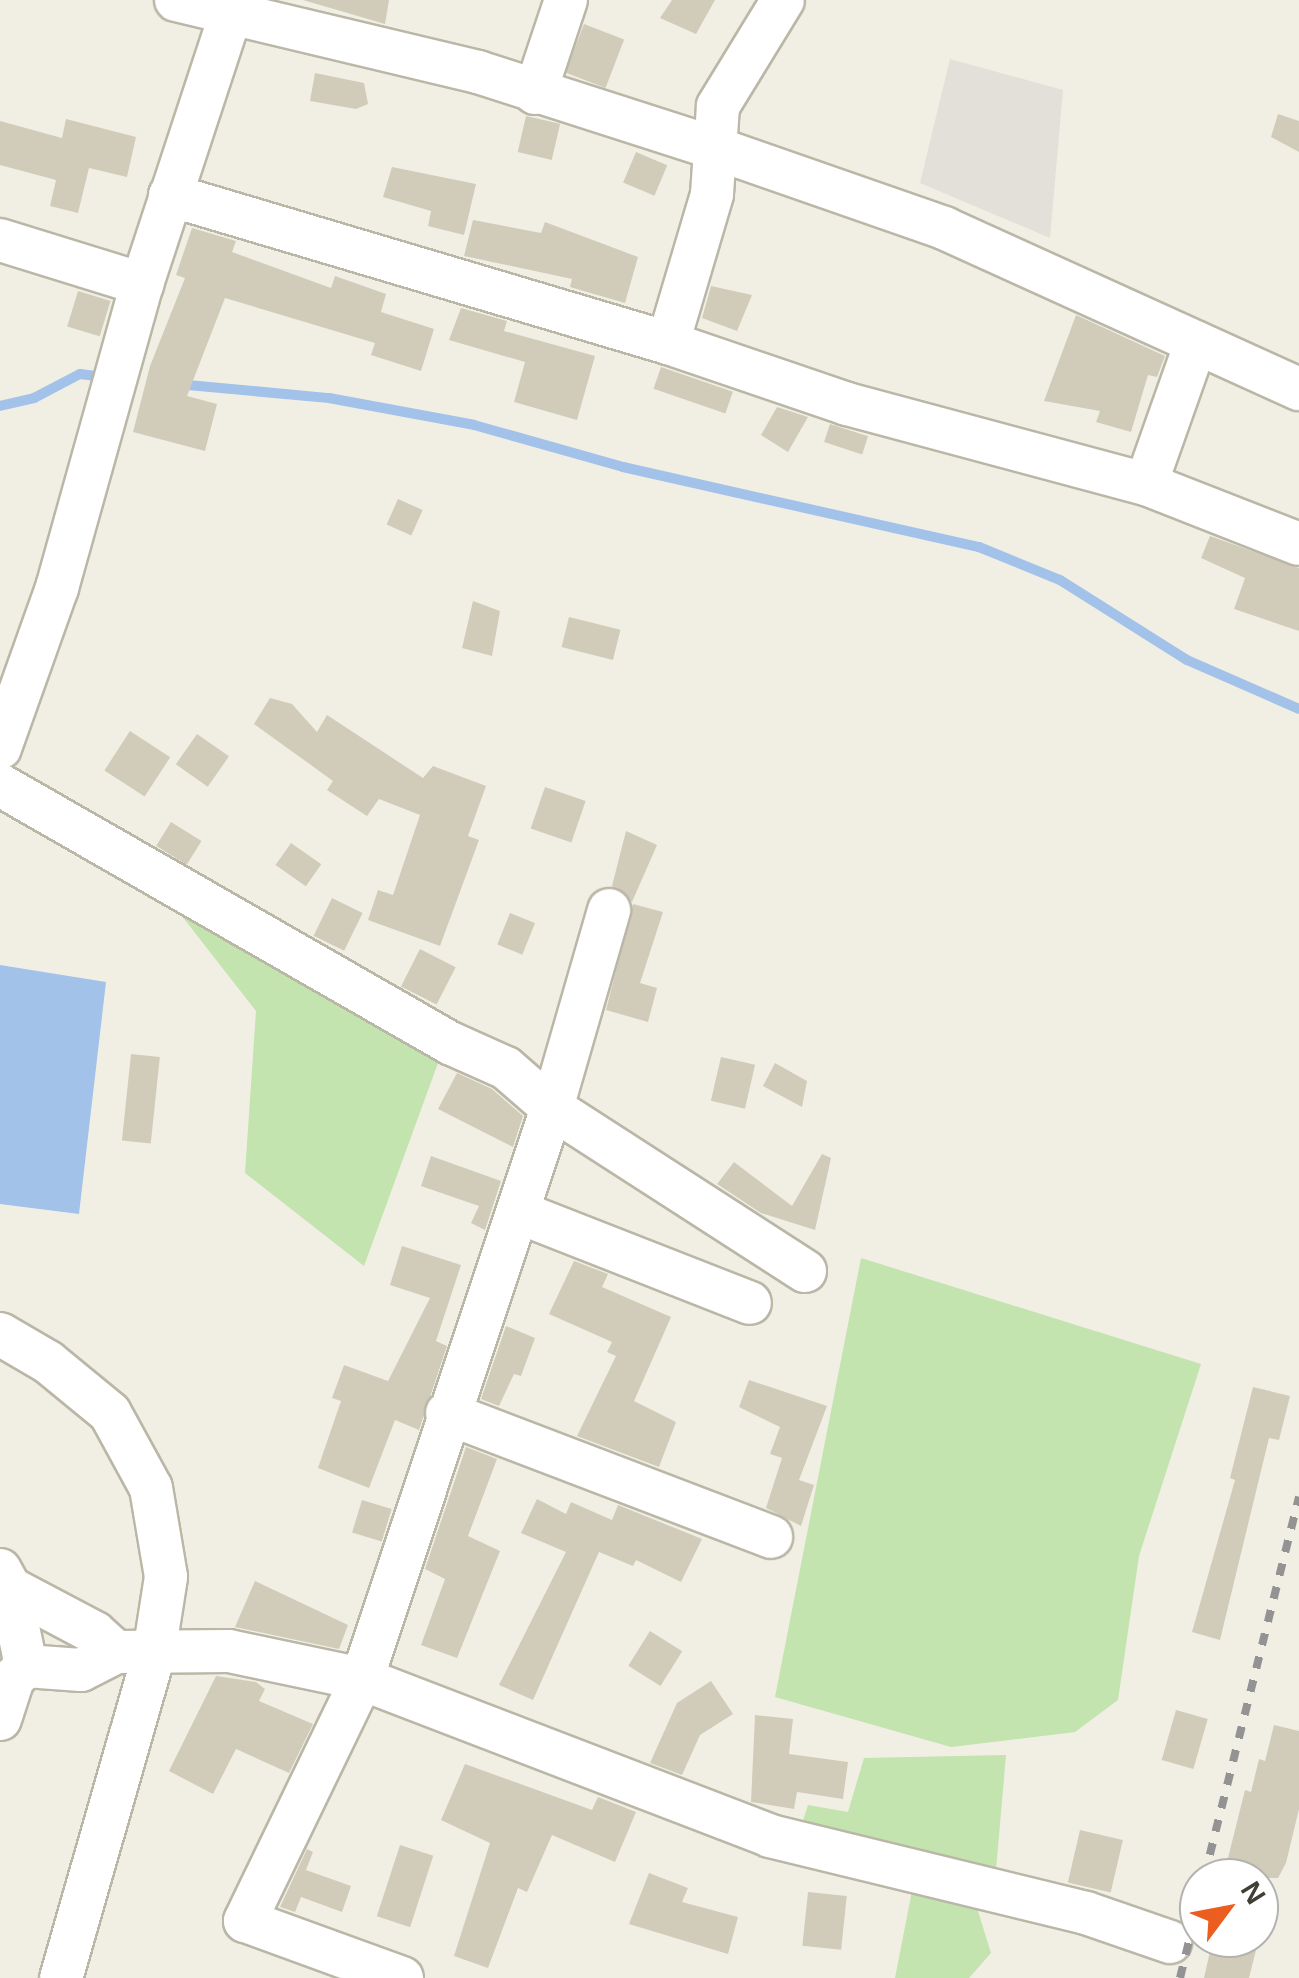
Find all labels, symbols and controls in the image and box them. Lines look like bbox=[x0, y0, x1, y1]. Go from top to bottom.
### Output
north arrow bbox=[1179, 1858, 1279, 1958]
text: N bbox=[1235, 1876, 1272, 1910]

